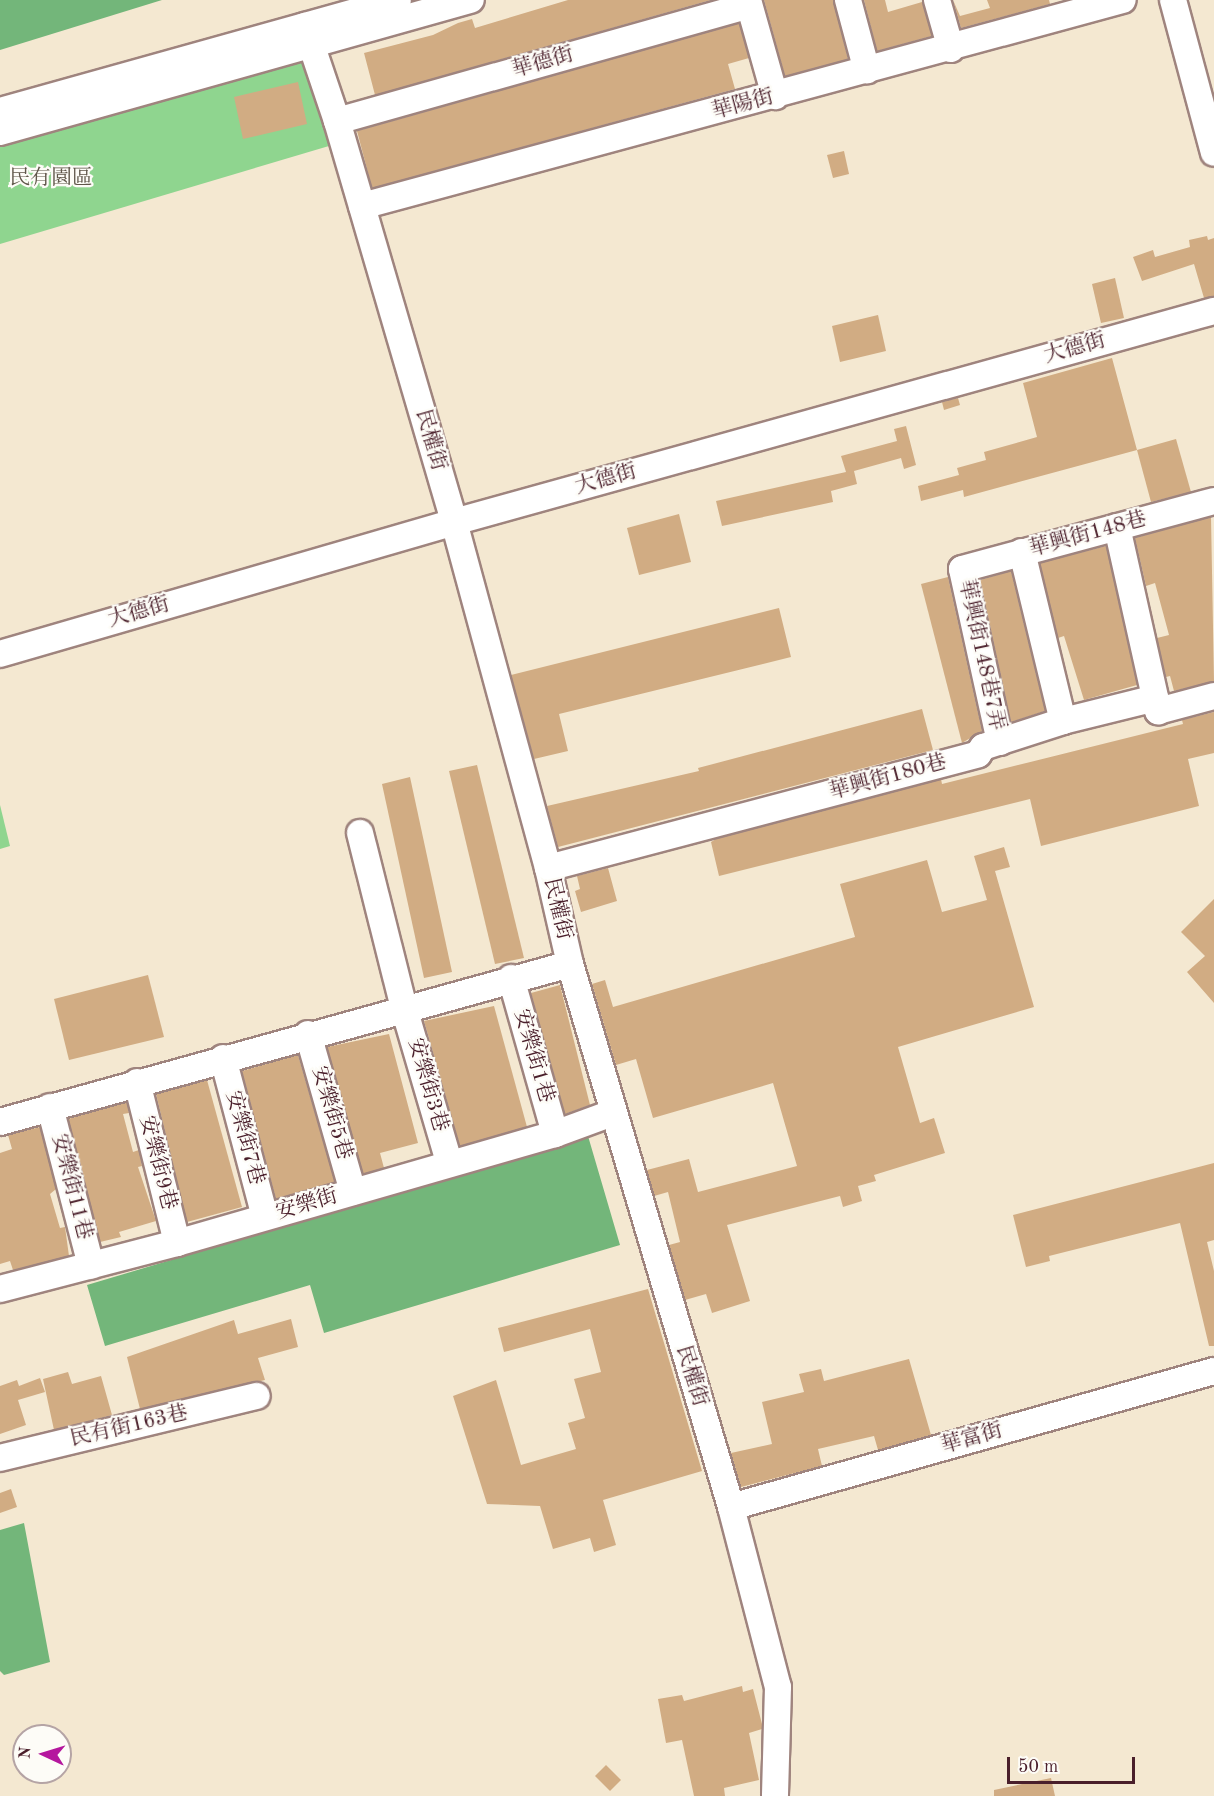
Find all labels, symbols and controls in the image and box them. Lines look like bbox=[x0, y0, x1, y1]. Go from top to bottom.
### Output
street label: 華德街 bbox=[509, 42, 577, 84]
street label: 華陽街 bbox=[709, 85, 777, 125]
park label: 民有園區 bbox=[9, 166, 93, 192]
street label: 大德街 bbox=[1041, 328, 1109, 370]
street label: 民權街 bbox=[409, 406, 451, 474]
street label: 大德街 bbox=[572, 459, 640, 501]
street label: 華興街148巷 bbox=[1027, 507, 1149, 563]
street label: 華興街148巷7弄 bbox=[953, 577, 1009, 733]
street label: 大德街 bbox=[105, 592, 173, 634]
street label: 華興街180巷 bbox=[827, 750, 949, 806]
street label: 民權街 bbox=[538, 875, 576, 943]
street label: 安樂街1巷 bbox=[508, 1006, 558, 1106]
street label: 安樂街3巷 bbox=[402, 1035, 452, 1135]
street label: 安樂街5巷 bbox=[306, 1063, 356, 1163]
street label: 安樂街7巷 bbox=[219, 1088, 269, 1188]
street label: 安樂街9巷 bbox=[133, 1113, 181, 1213]
street label: 安樂街11巷 bbox=[46, 1131, 96, 1243]
street label: 安樂街 bbox=[273, 1184, 341, 1226]
street label: 民權街 bbox=[670, 1342, 712, 1410]
street label: 民有街163巷 bbox=[67, 1401, 191, 1453]
street label: 華富街 bbox=[938, 1418, 1006, 1460]
north arrow bbox=[12, 1724, 72, 1784]
scale bar bbox=[1010, 1745, 1138, 1783]
text: N bbox=[18, 1746, 34, 1760]
text: 50 m bbox=[1018, 1758, 1058, 1776]

